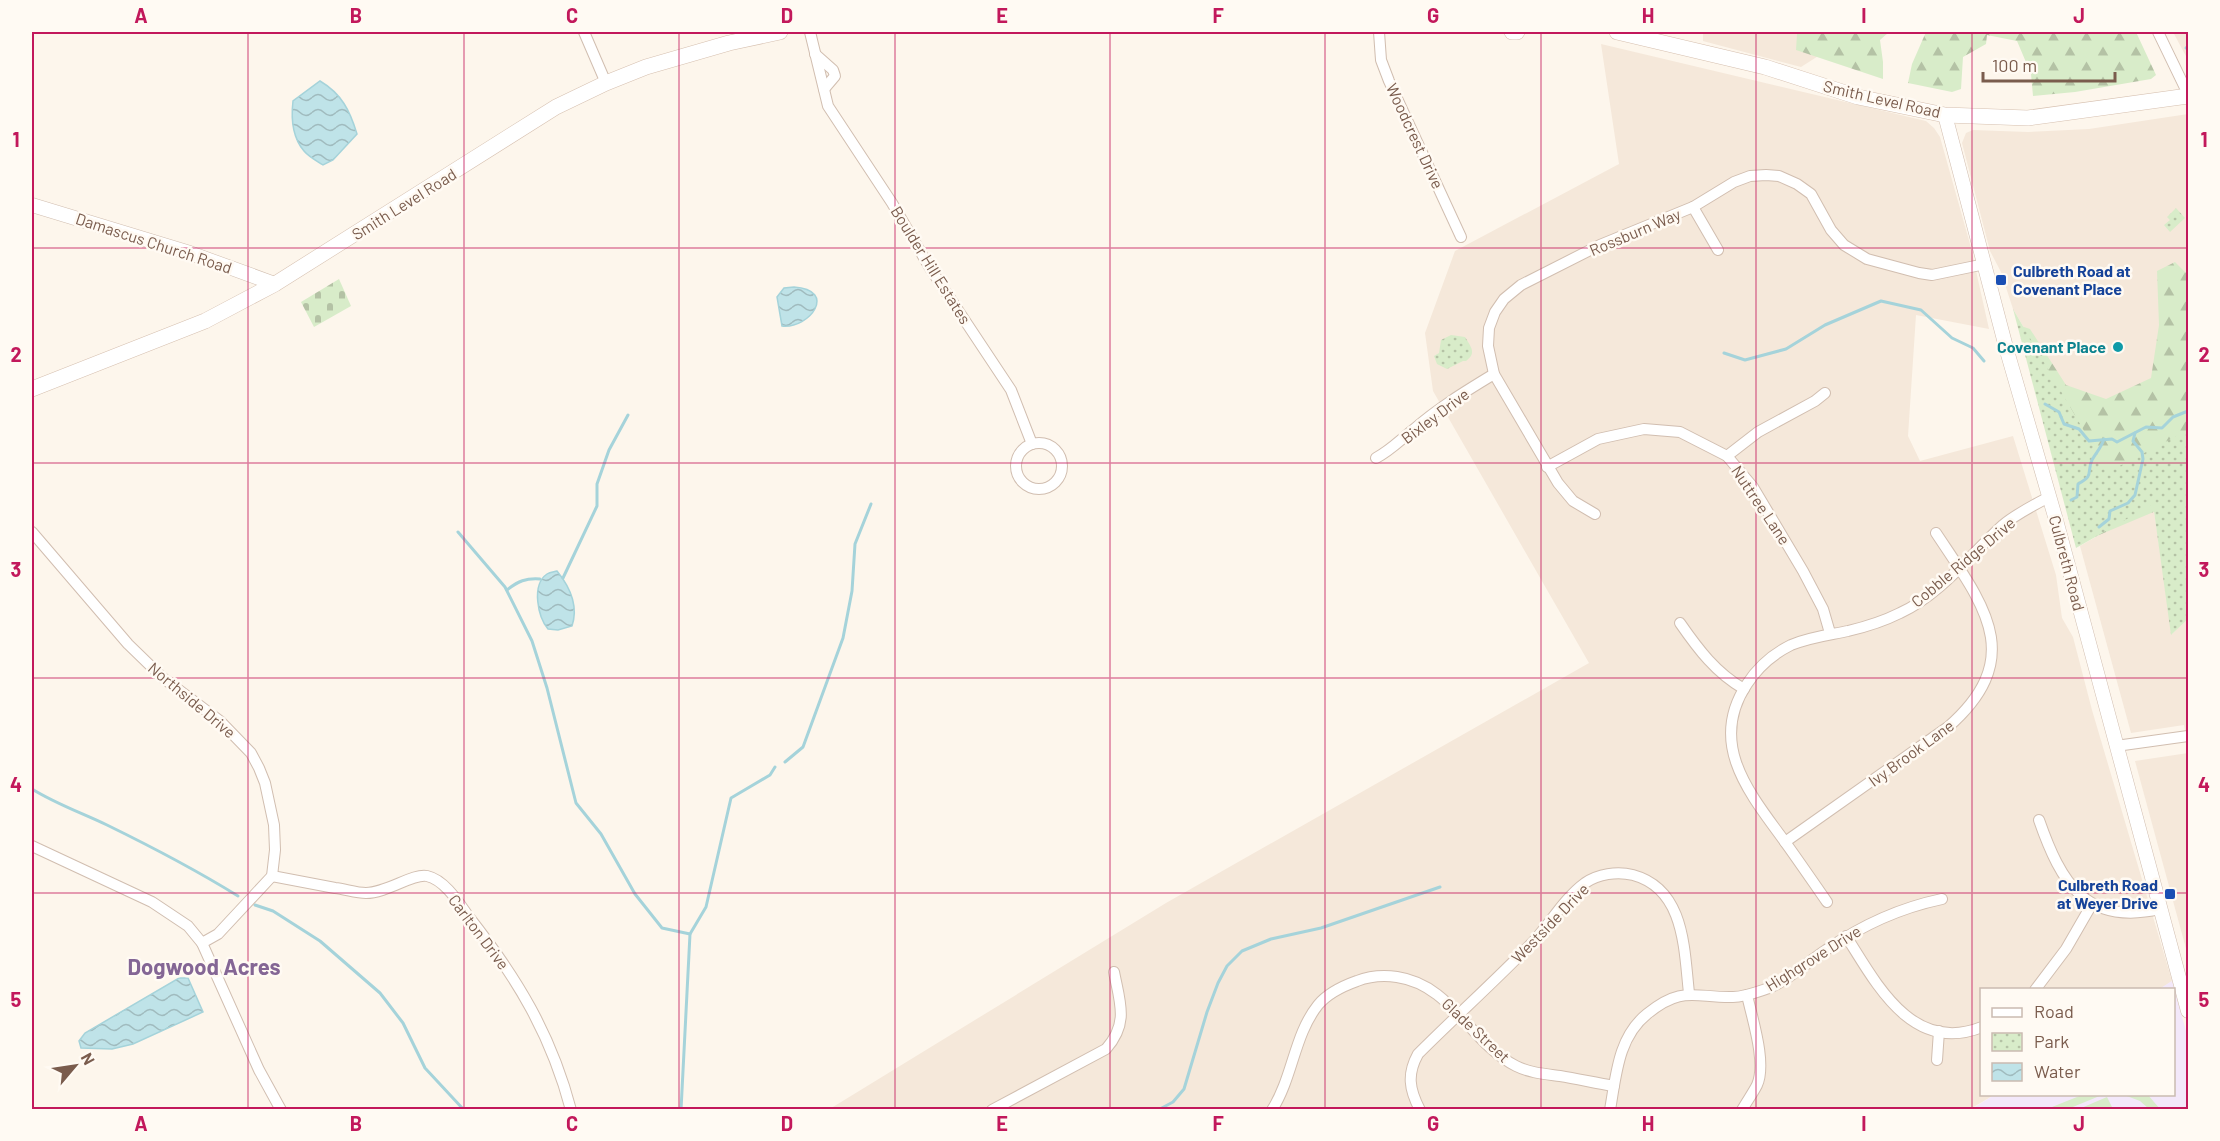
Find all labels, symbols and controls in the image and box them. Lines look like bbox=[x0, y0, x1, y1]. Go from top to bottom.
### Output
text: A bbox=[134, 3, 148, 27]
text: B bbox=[350, 3, 362, 27]
text: C bbox=[566, 3, 578, 27]
text: D bbox=[781, 3, 793, 27]
text: E bbox=[996, 3, 1008, 27]
text: F bbox=[1212, 3, 1224, 27]
text: G bbox=[1427, 3, 1439, 27]
text: H bbox=[1642, 3, 1654, 27]
text: I bbox=[1861, 3, 1867, 27]
text: J bbox=[2073, 3, 2085, 27]
scale bar bbox=[1983, 45, 2115, 83]
text: 100 m bbox=[1992, 54, 2037, 76]
street label: Smith Level Road bbox=[1822, 76, 1943, 121]
street label: Woodcrest Drive bbox=[1383, 80, 1448, 192]
text: 1 bbox=[12, 127, 20, 151]
text: 1 bbox=[2200, 127, 2208, 151]
street label: Smith Level Road bbox=[348, 164, 460, 243]
street label: Boulder Hill Estates bbox=[887, 202, 975, 327]
street label: Rossburn Way bbox=[1586, 204, 1684, 259]
street label: Damascus Church Road bbox=[74, 208, 235, 277]
place label: Culbreth Road at Covenant Place bbox=[2013, 261, 2131, 298]
marker: Culbreth Road at Covenant Place bbox=[1994, 273, 2008, 287]
place label: Covenant Place bbox=[1997, 337, 2106, 356]
marker: Covenant Place bbox=[2111, 340, 2125, 354]
text: 2 bbox=[10, 342, 22, 366]
text: 2 bbox=[2198, 342, 2210, 366]
street label: Bixley Drive bbox=[1397, 384, 1472, 447]
street label: Nuttree Lane bbox=[1728, 462, 1795, 548]
street label: Cobble Ridge Drive bbox=[1907, 513, 2019, 611]
street label: Culbreth Road bbox=[2046, 513, 2089, 613]
text: 3 bbox=[11, 557, 21, 581]
text: 3 bbox=[2199, 557, 2209, 581]
street label: Northside Drive bbox=[145, 658, 240, 742]
street label: Ivy Brook Lane bbox=[1864, 715, 1957, 790]
text: 4 bbox=[10, 772, 22, 796]
text: 4 bbox=[2198, 772, 2210, 796]
place label: Culbreth Road at Weyer Drive bbox=[2057, 875, 2158, 912]
street label: Westside Drive bbox=[1507, 879, 1592, 966]
marker: Culbreth Road at Weyer Drive bbox=[2163, 887, 2177, 901]
street label: Carlton Drive bbox=[445, 890, 514, 973]
street label: Highgrove Drive bbox=[1761, 921, 1864, 995]
district label: Dogwood Acres bbox=[127, 953, 281, 979]
text: 5 bbox=[11, 987, 22, 1011]
text: 5 bbox=[2199, 987, 2210, 1011]
legend bbox=[1980, 988, 2175, 1096]
street label: Glade Street bbox=[1438, 993, 1514, 1066]
text: Road bbox=[2034, 1000, 2074, 1022]
text: Park bbox=[2034, 1030, 2069, 1052]
north arrow bbox=[45, 1036, 105, 1096]
text: N bbox=[78, 1049, 99, 1068]
text: Water bbox=[2034, 1060, 2081, 1082]
text: A bbox=[134, 1111, 148, 1135]
text: B bbox=[350, 1111, 362, 1135]
text: C bbox=[566, 1111, 578, 1135]
text: D bbox=[781, 1111, 793, 1135]
text: E bbox=[996, 1111, 1008, 1135]
text: F bbox=[1212, 1111, 1224, 1135]
text: G bbox=[1427, 1111, 1439, 1135]
text: H bbox=[1642, 1111, 1654, 1135]
text: I bbox=[1861, 1111, 1867, 1135]
text: J bbox=[2073, 1111, 2085, 1135]

